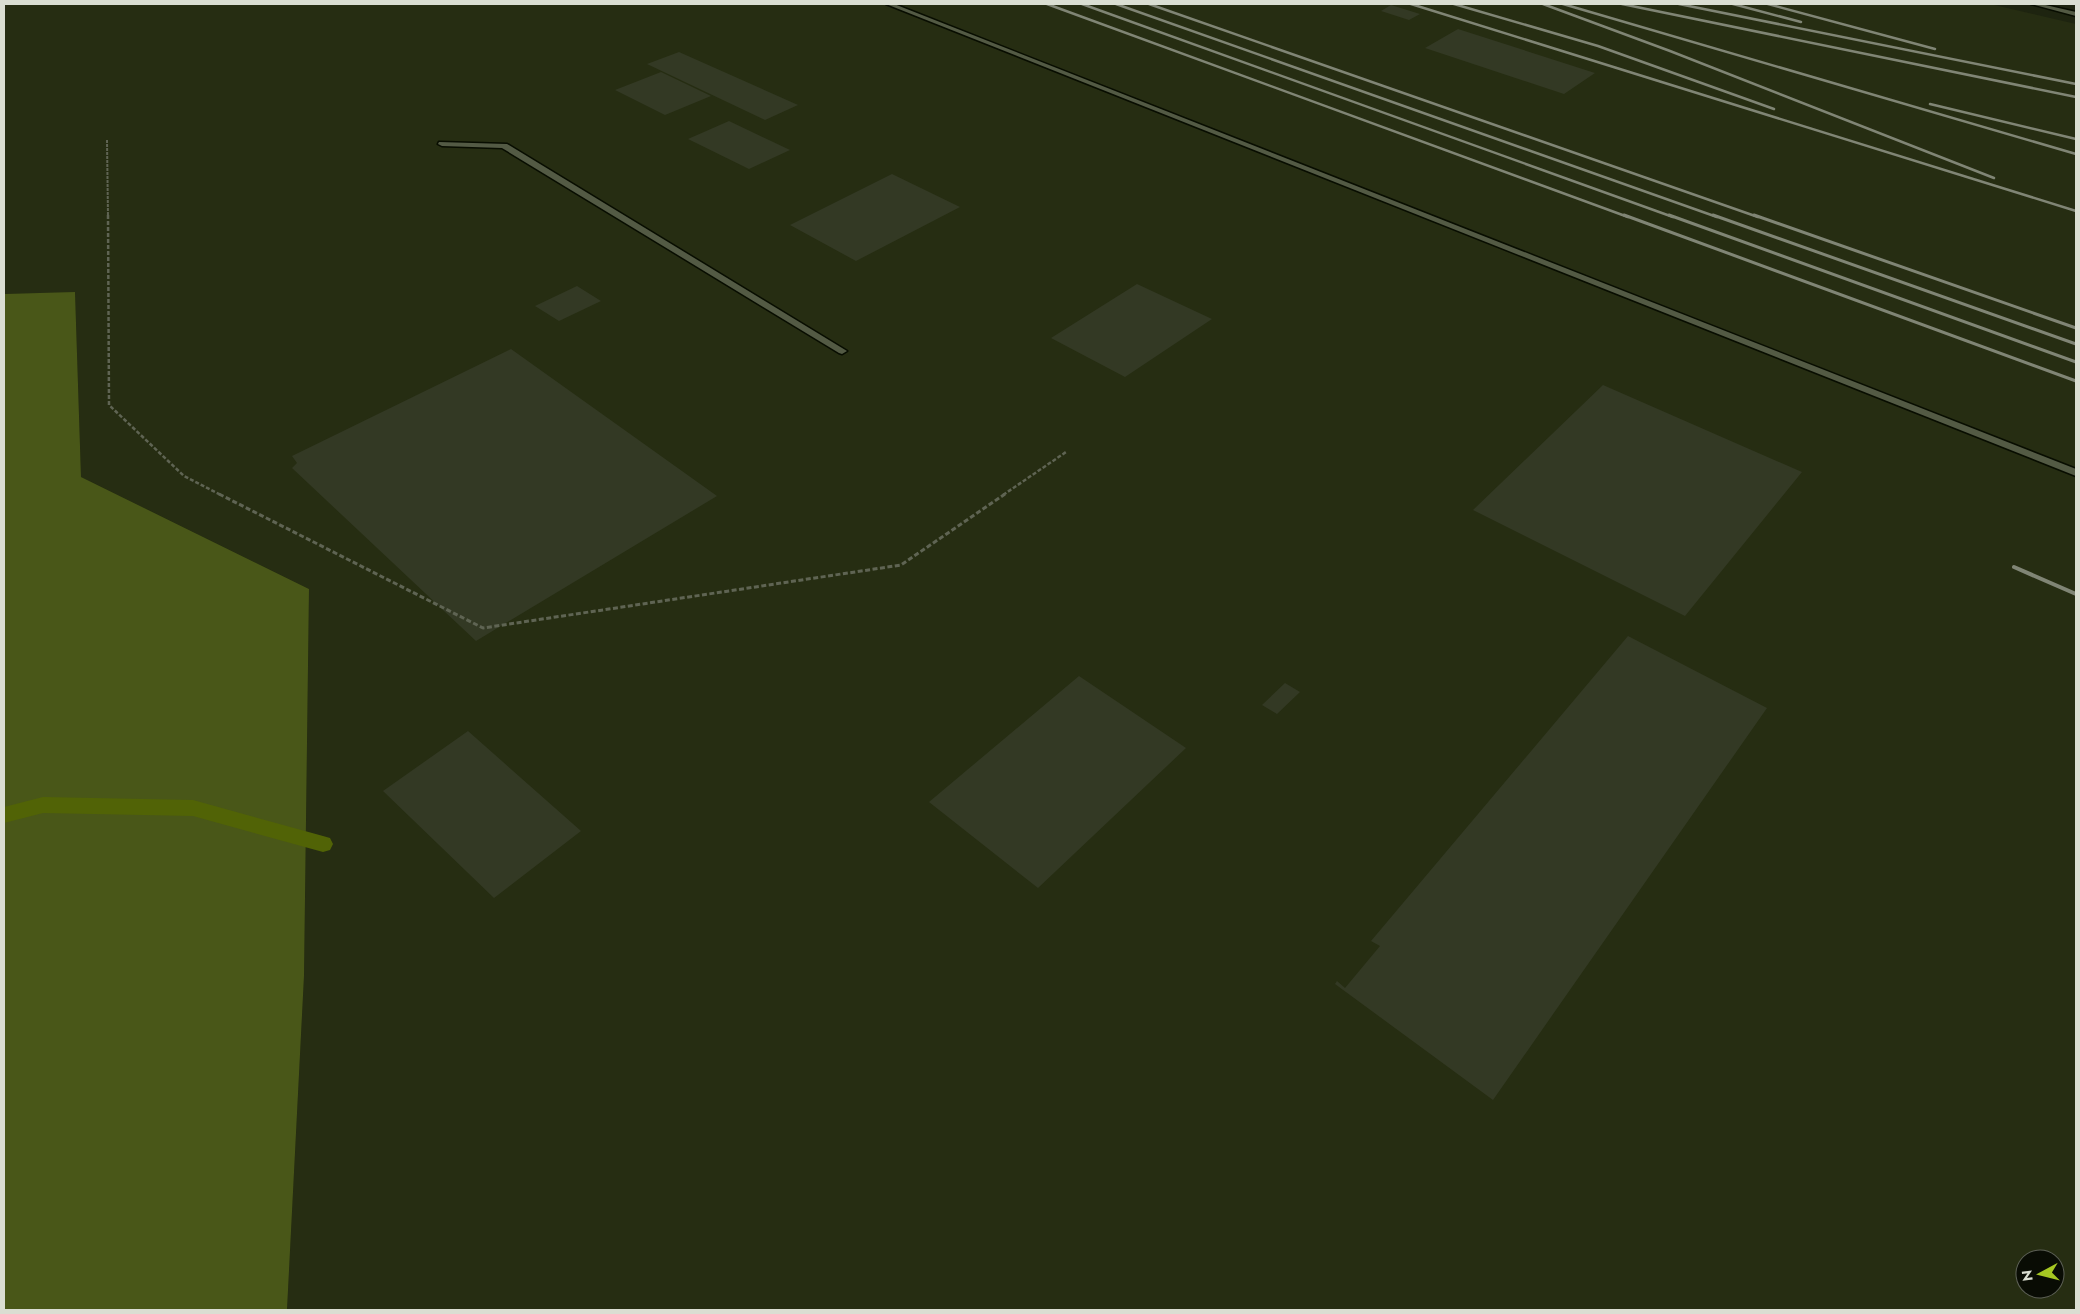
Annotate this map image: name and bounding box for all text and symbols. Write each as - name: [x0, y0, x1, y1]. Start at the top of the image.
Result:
- north arrow: [2015, 1249, 2065, 1299]
- text: N: [2016, 1269, 2038, 1282]

